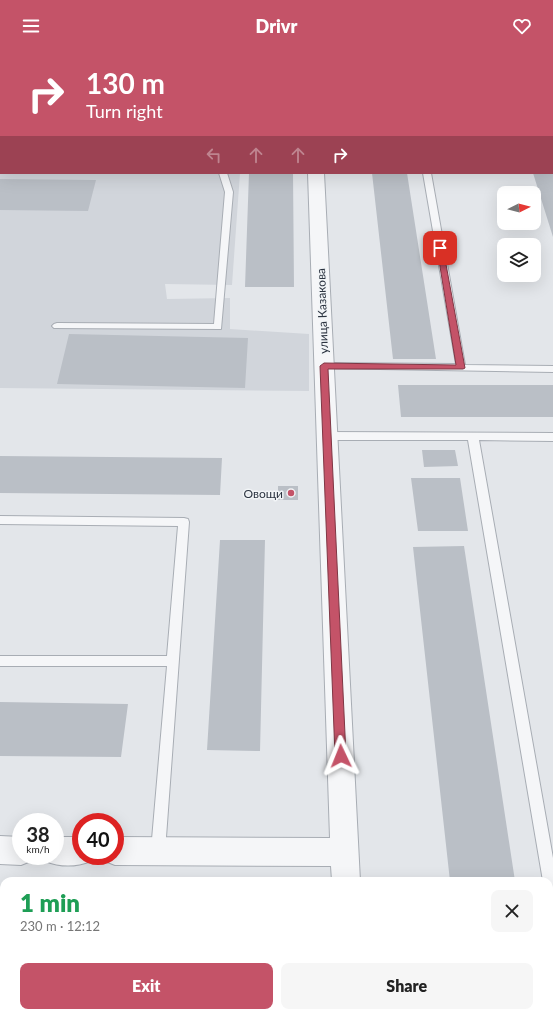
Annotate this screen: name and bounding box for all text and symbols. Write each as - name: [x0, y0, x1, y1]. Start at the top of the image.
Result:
- icon: menu: [20, 15, 42, 37]
- text: Drivr: [256, 15, 297, 37]
- icon: heart: [511, 15, 533, 37]
- text: 130 m: [86, 66, 165, 100]
- icon: right: [20, 68, 72, 120]
- text: Turn right: [86, 100, 163, 122]
- icon: left: [203, 144, 225, 166]
- icon: ahead: [245, 144, 267, 166]
- icon: ahead: [287, 144, 309, 166]
- icon: right: [329, 144, 351, 166]
- north arrow: [497, 186, 541, 230]
- map controls: [497, 186, 541, 282]
- pin: [423, 231, 457, 265]
- icon: arrive: [429, 237, 451, 259]
- button: layers: [497, 238, 541, 282]
- street label: улица Казакова: [313, 268, 331, 354]
- place label: Овощи: [243, 486, 283, 501]
- marker: Овощи: [286, 488, 296, 498]
- position arrow: [320, 735, 362, 777]
- speed limit sign: 40: [72, 813, 124, 865]
- text: 38: [26, 822, 50, 846]
- text: km/h: [26, 843, 50, 855]
- text: 1 min: [20, 888, 80, 917]
- button: close: [491, 890, 533, 932]
- text: 230 m · 12:12: [20, 918, 100, 934]
- button: Exit: [20, 963, 273, 1009]
- button: Share: [281, 963, 533, 1009]

